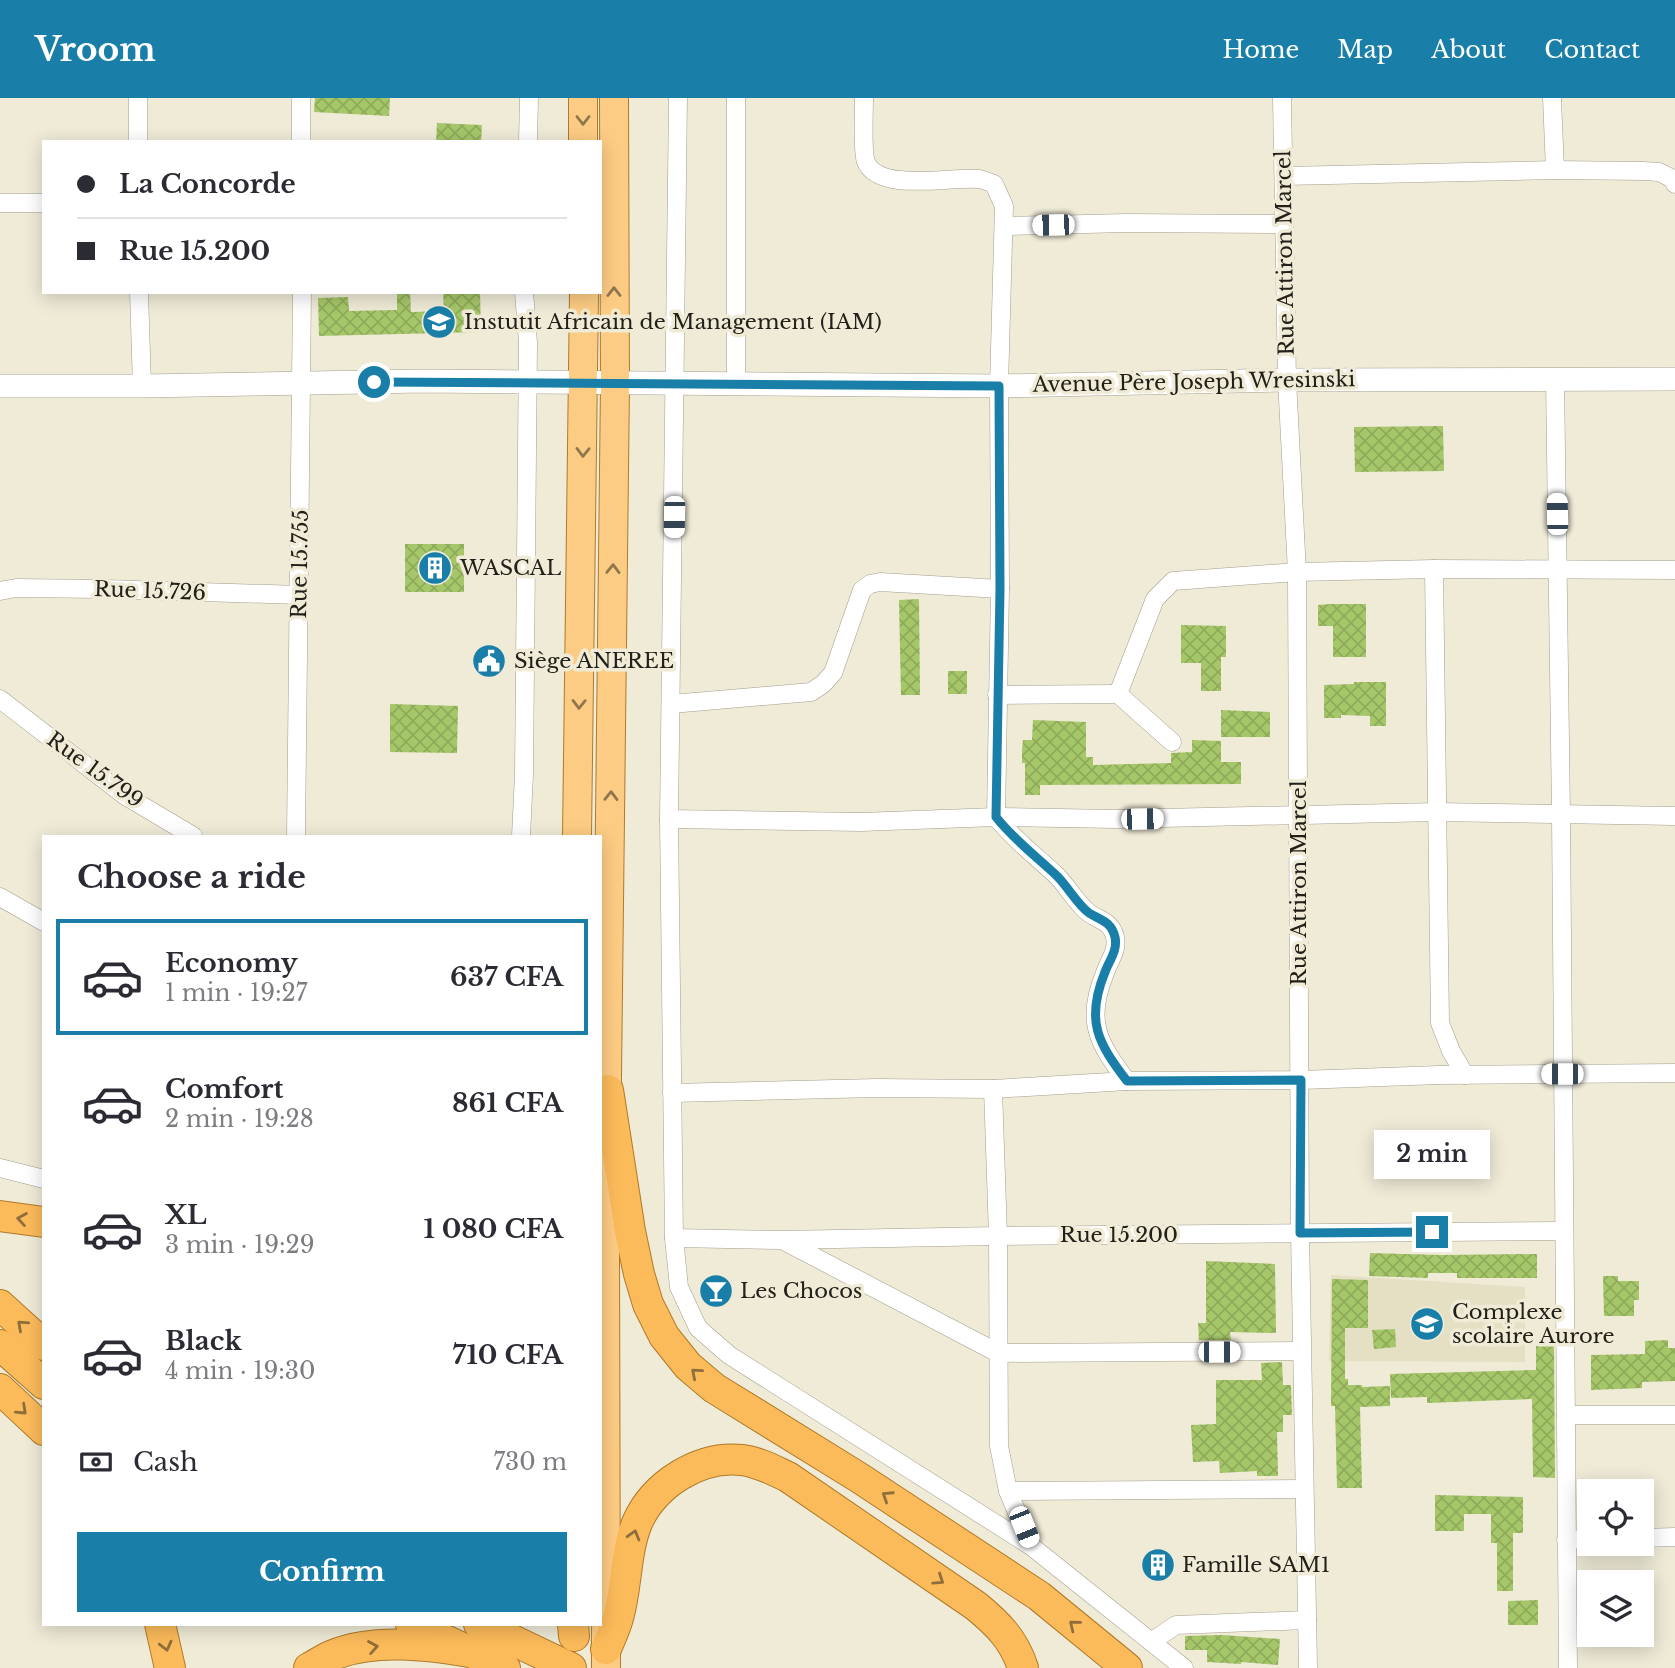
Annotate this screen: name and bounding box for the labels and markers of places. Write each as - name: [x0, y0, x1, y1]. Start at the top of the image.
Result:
- school or university icon: Instutit Africain de Management (IAM): [420, 303, 458, 341]
- place label: Instutit Africain de Management (IAM): [464, 309, 882, 335]
- building icon: WASCAL: [416, 549, 454, 587]
- place label: WASCAL: [459, 555, 561, 581]
- public building icon: Siège ANEREE: [470, 642, 508, 680]
- place label: Siège ANEREE: [514, 648, 674, 674]
- bar icon: Les Chocos: [697, 1272, 735, 1310]
- place label: Les Chocos: [740, 1278, 862, 1304]
- place label: Complexe scolaire Aurore: [1452, 1299, 1615, 1349]
- school or university icon: Complexe scolaire Aurore: [1408, 1305, 1446, 1343]
- building icon: Famille SAM1: [1139, 1546, 1177, 1584]
- place label: Famille SAM1: [1182, 1552, 1330, 1578]

